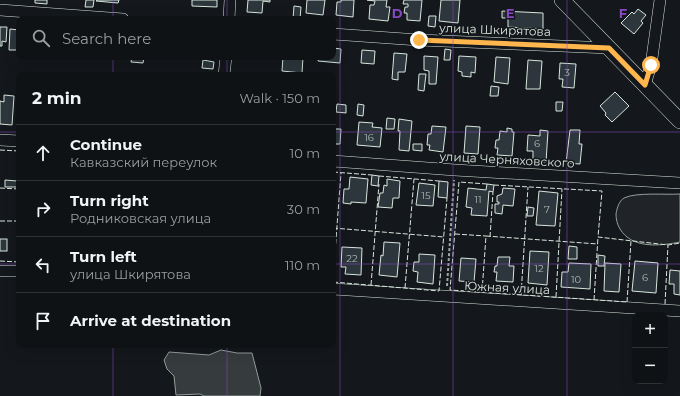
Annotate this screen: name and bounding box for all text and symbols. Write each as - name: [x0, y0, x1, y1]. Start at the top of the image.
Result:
- text: D: [392, 5, 403, 21]
- text: E: [506, 5, 515, 21]
- text: F: [619, 5, 627, 21]
- search box: [16, 16, 336, 60]
- street label: улица Шкирятова: [438, 20, 551, 39]
- icon: search: [30, 27, 52, 49]
- text: Search here: [62, 29, 151, 48]
- route end: [410, 31, 428, 49]
- route start: [642, 56, 660, 74]
- house number: 3: [564, 66, 570, 79]
- text: 2 min: [32, 88, 82, 108]
- text: Walk · 150 m: [239, 90, 320, 106]
- house number: 16: [364, 131, 374, 144]
- text: Continue: [70, 135, 142, 154]
- house number: 6: [534, 137, 540, 150]
- icon: ahead: [32, 142, 54, 164]
- text: 10 m: [290, 145, 320, 161]
- street label: улица Черняховского: [438, 148, 575, 171]
- text: Кавказский переулок: [70, 154, 217, 170]
- house number: 15: [421, 189, 431, 202]
- text: Turn right: [70, 191, 149, 210]
- house number: 11: [474, 193, 482, 206]
- icon: right: [32, 198, 54, 220]
- text: 30 m: [287, 201, 320, 217]
- house number: 7: [544, 203, 550, 216]
- text: Родниковская улица: [70, 210, 211, 226]
- text: Turn left: [70, 247, 137, 266]
- house number: 22: [346, 252, 358, 265]
- icon: left: [32, 254, 54, 276]
- text: 110 m: [285, 257, 320, 273]
- house number: 12: [534, 262, 544, 275]
- text: улица Шкирятова: [70, 266, 191, 282]
- house number: 6: [642, 271, 648, 284]
- house number: 10: [571, 273, 581, 286]
- street label: Южная улица: [464, 278, 550, 297]
- icon: arrive: [32, 310, 54, 332]
- text: Arrive at destination: [70, 311, 231, 330]
- map controls: [632, 312, 668, 384]
- button: +: [632, 312, 668, 348]
- button: −: [632, 348, 668, 384]

